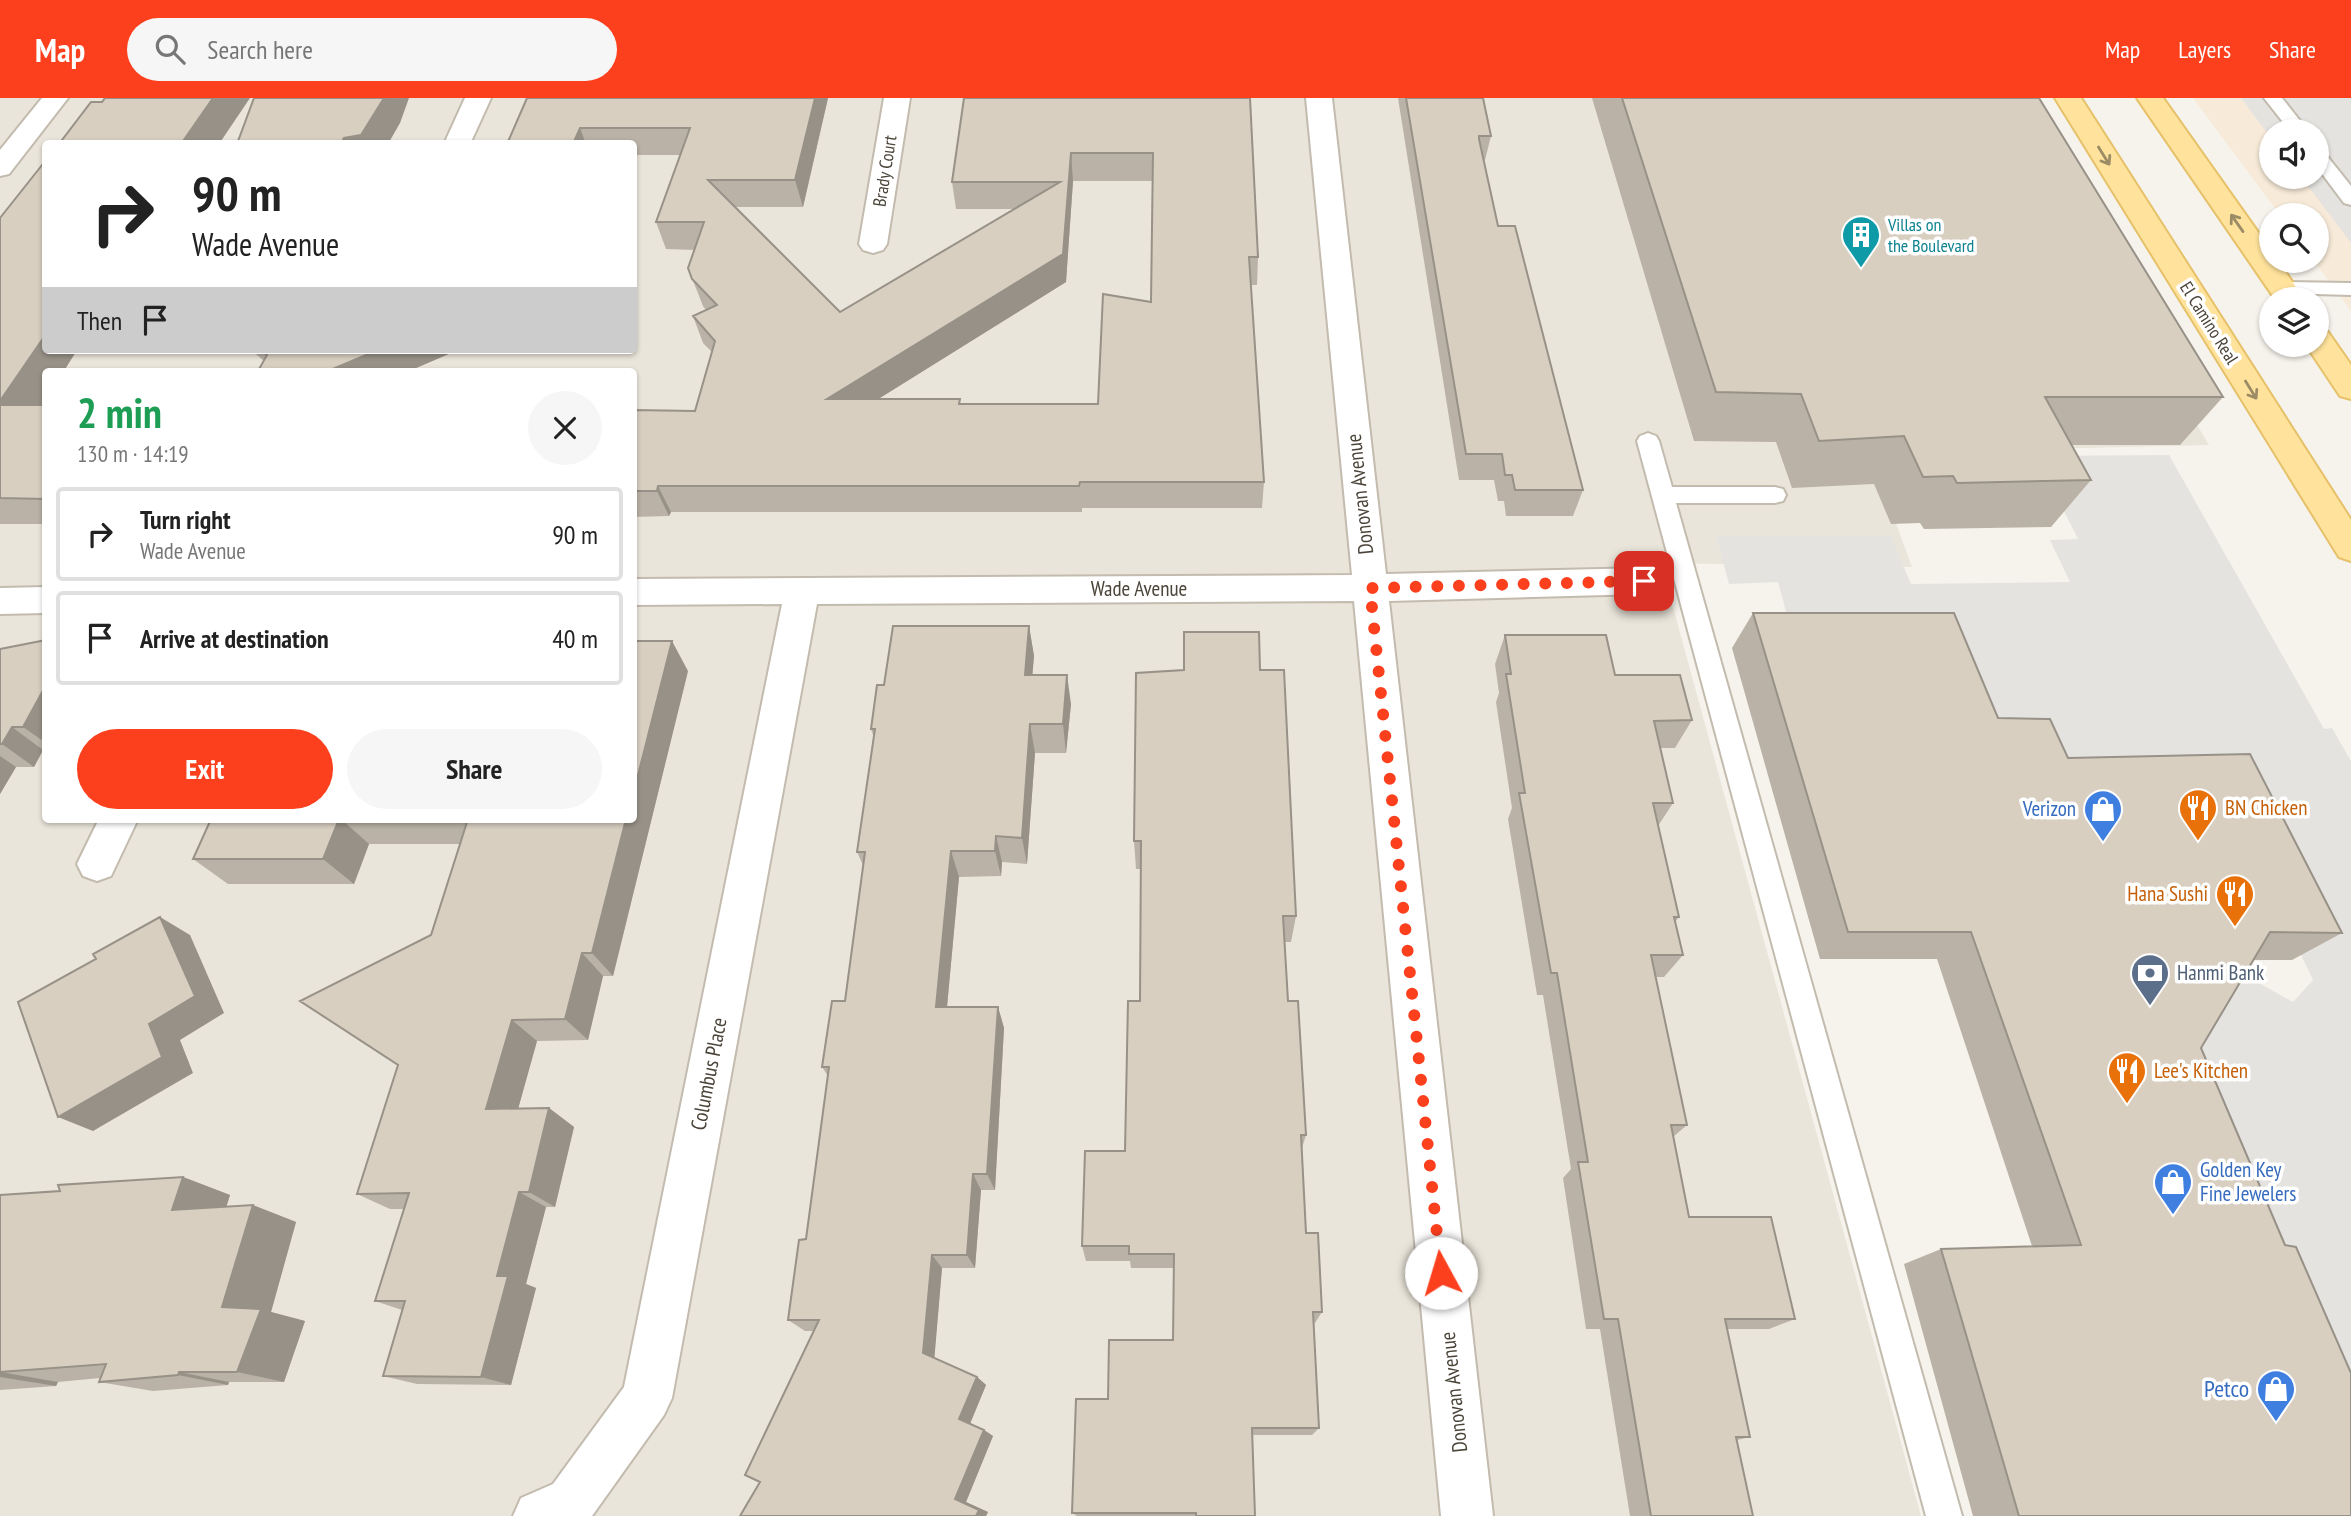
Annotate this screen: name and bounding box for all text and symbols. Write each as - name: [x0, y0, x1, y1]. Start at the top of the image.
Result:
- search box: [127, 18, 617, 81]
- text: Map: [35, 28, 85, 71]
- icon: search: [151, 30, 189, 68]
- text: Search here: [207, 33, 313, 66]
- text: Map: [2105, 34, 2140, 65]
- text: Layers: [2178, 34, 2231, 65]
- text: Share: [2269, 34, 2316, 65]
- map controls: [2259, 119, 2329, 357]
- button: sound: [2259, 119, 2329, 189]
- street label: Brady Court: [868, 133, 902, 208]
- one-way arrow: [2098, 145, 2112, 165]
- text: 90 m: [192, 161, 281, 225]
- icon: right: [77, 168, 168, 259]
- button: search: [2259, 203, 2329, 273]
- place label: Villas on the Boulevard: [1887, 213, 1974, 257]
- building icon: Villas on the Boulevard: [1840, 214, 1882, 269]
- one-way arrow: [2230, 214, 2244, 233]
- text: Wade Avenue: [192, 223, 339, 265]
- street label: El Camino Real: [2175, 277, 2244, 369]
- button: layers: [2259, 287, 2329, 357]
- icon: arrive: [136, 301, 174, 339]
- text: Then: [77, 304, 122, 337]
- one-way arrow: [2245, 379, 2259, 399]
- text: 2 min: [77, 385, 162, 440]
- button: close: [528, 391, 602, 465]
- street label: Donovan Avenue: [1340, 432, 1379, 556]
- text: 130 m · 14:19: [77, 439, 189, 468]
- text: Turn right: [140, 503, 231, 536]
- icon: right: [81, 515, 119, 553]
- text: 90 m: [552, 518, 598, 551]
- text: Wade Avenue: [140, 536, 246, 565]
- pin: [1614, 551, 1674, 611]
- icon: arrive: [1625, 562, 1663, 600]
- street label: Wade Avenue: [1091, 575, 1187, 602]
- icon: arrive: [81, 619, 119, 657]
- text: Arrive at destination: [140, 622, 329, 655]
- text: 40 m: [552, 622, 598, 655]
- button: Exit: [77, 729, 333, 809]
- button: Share: [347, 729, 602, 809]
- restaurant icon: BN Chicken: [2177, 787, 2219, 842]
- shop icon: Verizon: [2082, 788, 2124, 843]
- place label: BN Chicken: [2225, 794, 2307, 821]
- place label: Verizon: [2022, 795, 2076, 822]
- restaurant icon: Hana Sushi: [2214, 873, 2256, 928]
- place label: Hana Sushi: [2127, 880, 2208, 907]
- bank icon: Hanmi Bank: [2129, 952, 2171, 1007]
- place label: Hanmi Bank: [2177, 959, 2264, 986]
- street label: Columbus Place: [684, 1015, 733, 1132]
- restaurant icon: Lee's Kitchen: [2106, 1050, 2148, 1105]
- place label: Lee's Kitchen: [2154, 1057, 2248, 1084]
- place label: Golden Key Fine Jewelers: [2200, 1156, 2296, 1207]
- shop icon: Golden Key Fine Jewelers: [2152, 1161, 2194, 1216]
- position arrow: [1404, 1236, 1478, 1310]
- street label: Donovan Avenue: [1434, 1330, 1473, 1454]
- shop icon: Petco: [2255, 1368, 2297, 1423]
- place label: Petco: [2204, 1373, 2249, 1404]

